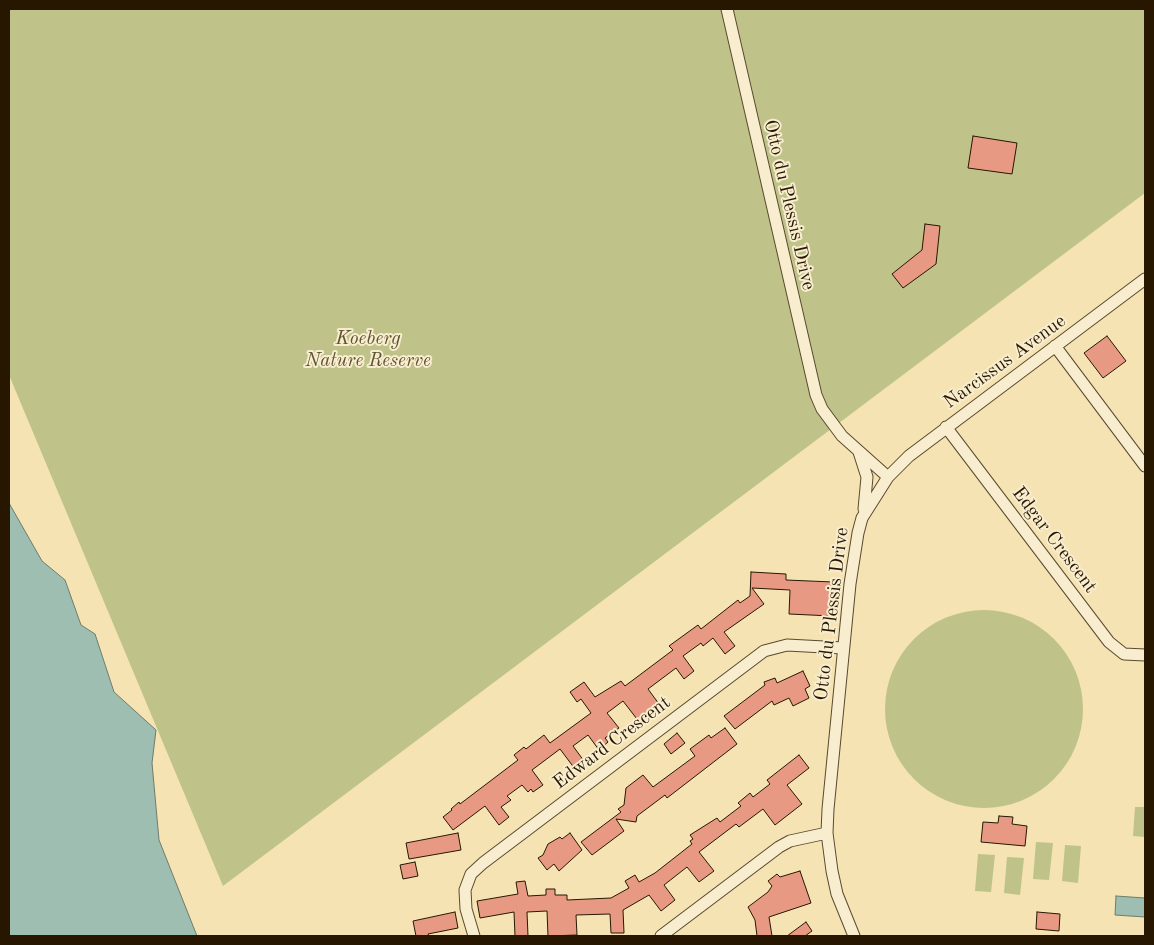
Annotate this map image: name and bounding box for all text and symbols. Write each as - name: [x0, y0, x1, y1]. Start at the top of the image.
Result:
- street label: Otto du Plessis Drive: [758, 117, 820, 293]
- street label: Narcissus Avenue: [939, 310, 1071, 414]
- park label: Koeberg Nature Reserve: [305, 328, 431, 372]
- street label: Edgar Crescent: [1007, 482, 1101, 598]
- street label: Otto du Plessis Drive: [810, 526, 854, 702]
- street label: Edward Crescent: [549, 691, 675, 795]

